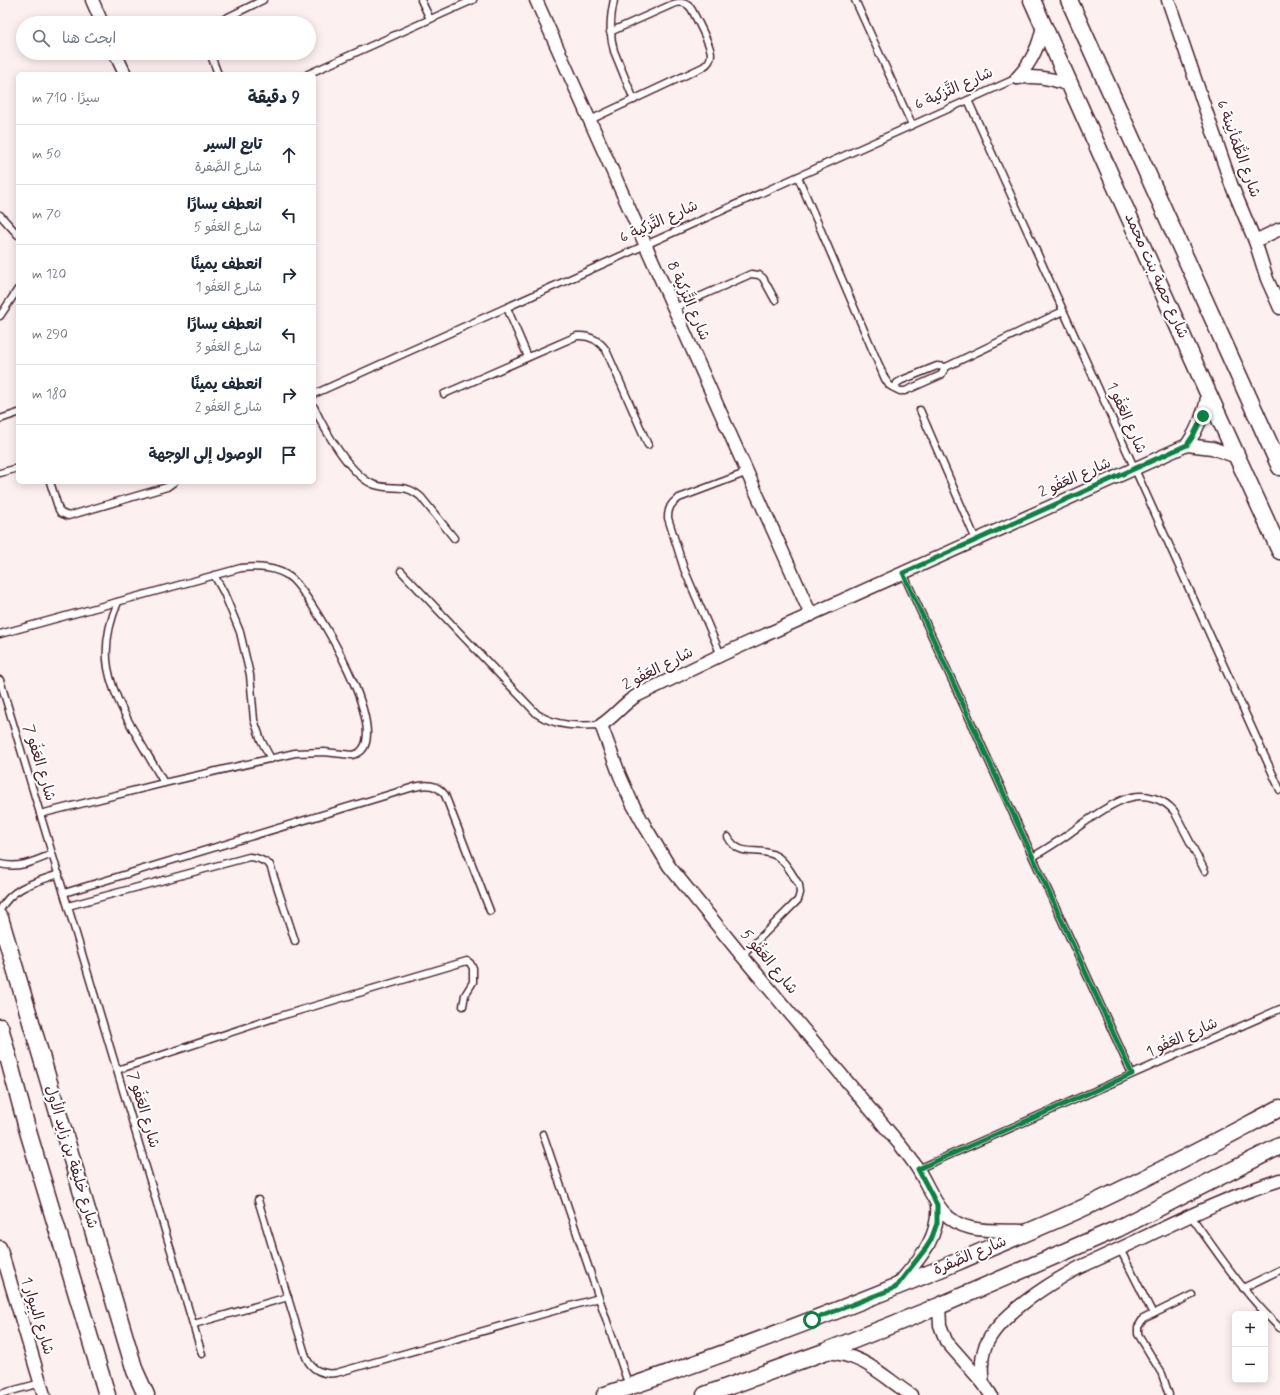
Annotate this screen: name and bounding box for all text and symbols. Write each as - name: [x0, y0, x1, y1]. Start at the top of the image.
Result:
- search box: [16, 16, 316, 60]
- icon: search: [30, 27, 52, 49]
- text: ابحث هنا: [62, 29, 116, 49]
- street label: شارع التَّزكية 6: [911, 62, 996, 115]
- text: 9 دقيقة: [248, 87, 300, 109]
- text: سيرًا · 710 m: [32, 90, 100, 107]
- street label: شارع الطُّمَأنِينة 6: [1211, 97, 1266, 201]
- text: تابع السير: [204, 135, 262, 155]
- icon: ahead: [278, 144, 300, 166]
- text: 50 m: [32, 146, 61, 163]
- text: شارع الصَّفرة: [195, 159, 262, 176]
- text: انعطف يسارًا: [187, 195, 262, 215]
- street label: شارع التَّزكية 6: [616, 195, 701, 248]
- icon: left: [278, 204, 300, 226]
- text: 70 m: [32, 206, 61, 223]
- street label: شارع حصة بنت محمد: [1119, 210, 1193, 342]
- text: شارع العَفُو 5: [194, 219, 262, 236]
- text: انعطف يمينًا: [191, 255, 262, 275]
- street label: شارع التَّزكية 8: [662, 258, 715, 344]
- icon: right: [278, 264, 300, 286]
- text: 120 m: [32, 266, 66, 283]
- text: شارع العَفُو 1: [196, 279, 262, 296]
- text: انعطف يسارًا: [187, 315, 262, 335]
- icon: left: [278, 324, 300, 346]
- text: 290 m: [32, 326, 68, 343]
- text: شارع العَفُو 3: [196, 339, 262, 356]
- text: انعطف يمينًا: [191, 375, 262, 395]
- street label: شارع العَفُو 1: [1101, 379, 1151, 457]
- icon: right: [278, 384, 300, 406]
- text: 180 m: [32, 386, 67, 403]
- text: شارع العَفُو 2: [195, 399, 262, 416]
- route end: [1194, 407, 1212, 425]
- icon: arrive: [278, 444, 300, 466]
- text: الوصول إلى الوجهة: [148, 445, 262, 465]
- street label: شارع العَفُو 2: [1035, 453, 1114, 503]
- street label: شارع العَفُو 2: [619, 642, 697, 695]
- street label: شارع العَفُو 7: [18, 722, 61, 804]
- street label: شارع العَفُو 5: [736, 925, 802, 999]
- street label: شارع العَفُو 1: [1143, 1013, 1221, 1063]
- street label: شارع العَفُو 7: [122, 1069, 165, 1151]
- street label: شارع خليفة بن زايد الأول: [40, 1083, 103, 1231]
- street label: شارع الصَّفرة: [930, 1232, 1010, 1280]
- street label: شارع البِيوار 1: [15, 1275, 58, 1358]
- route start: [803, 1311, 821, 1329]
- map controls: [1232, 1311, 1268, 1383]
- button: +: [1232, 1311, 1268, 1347]
- button: −: [1232, 1347, 1268, 1383]

